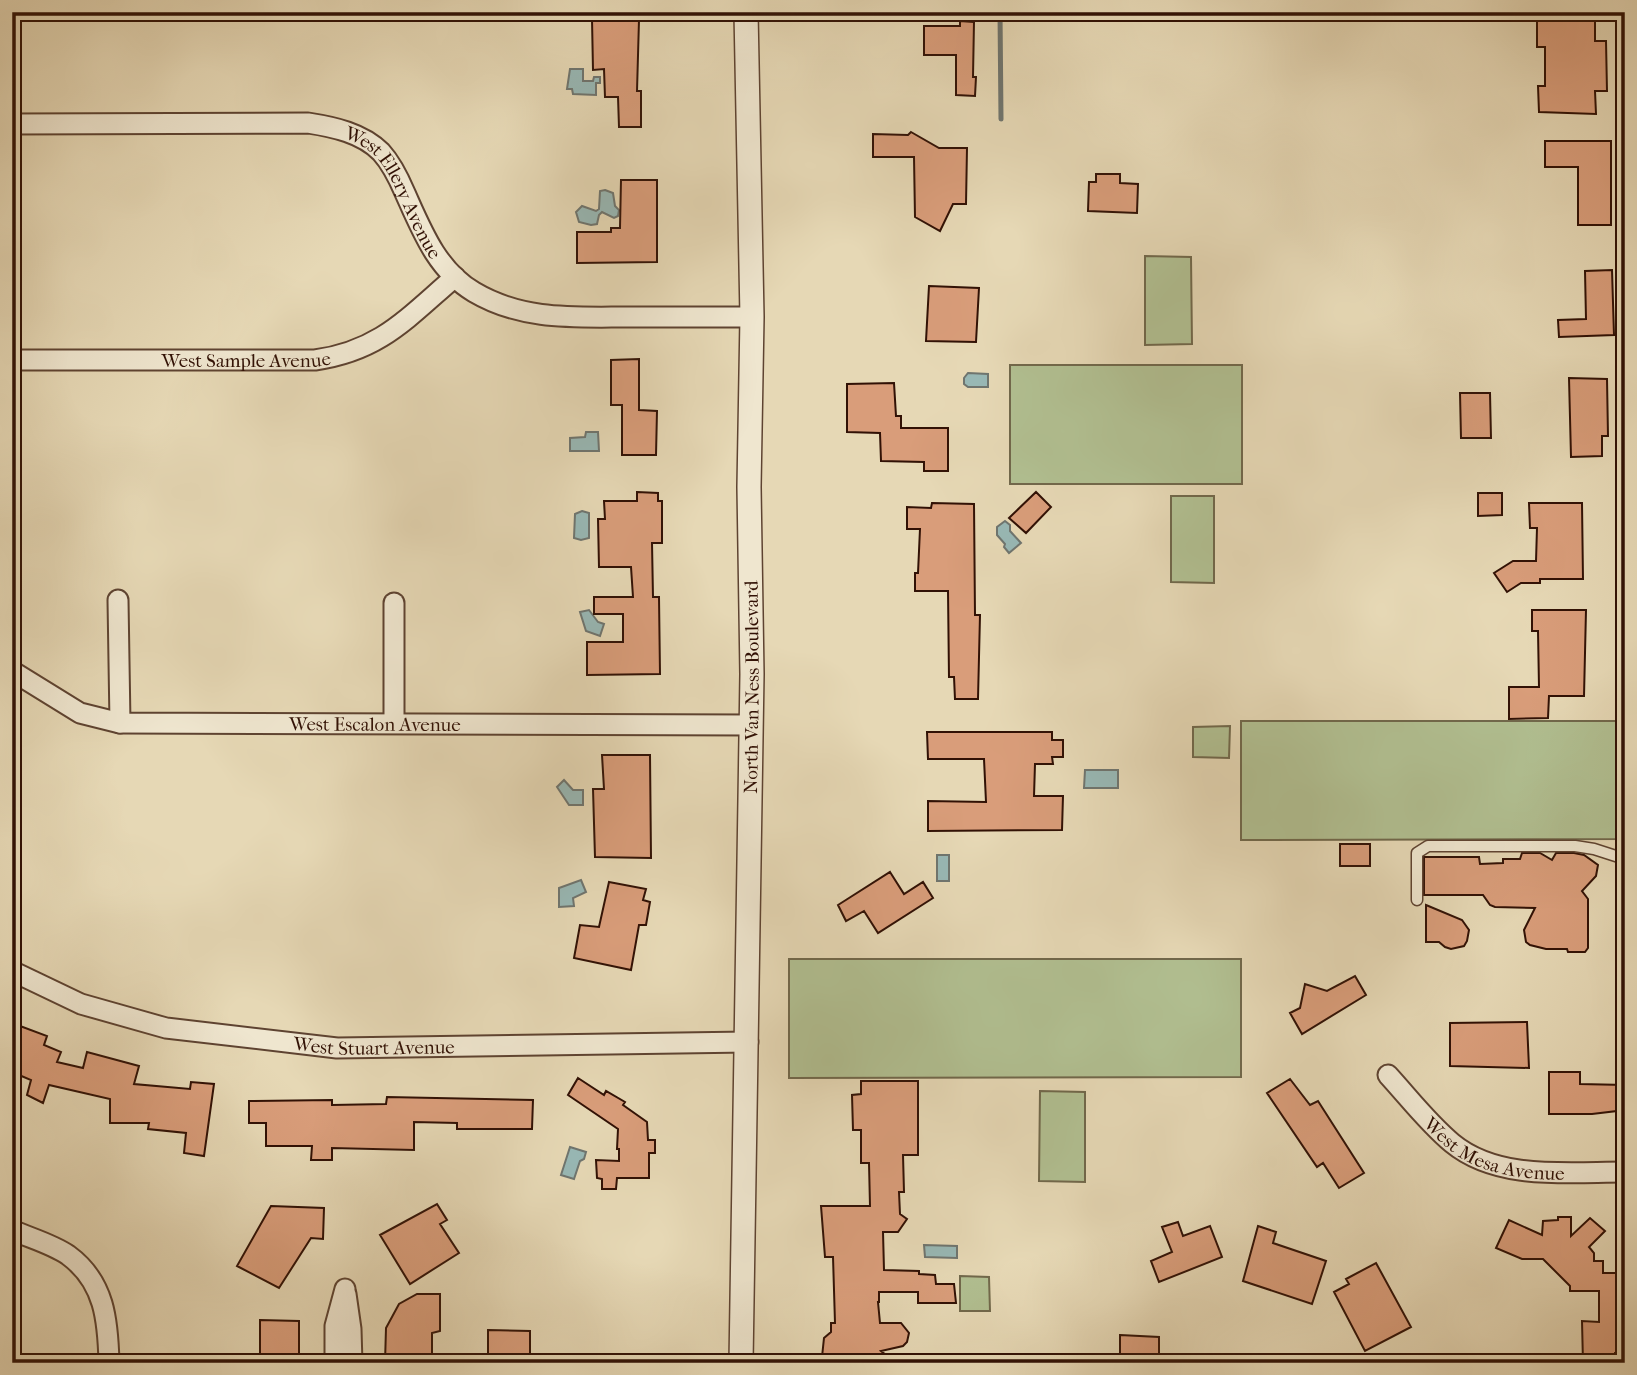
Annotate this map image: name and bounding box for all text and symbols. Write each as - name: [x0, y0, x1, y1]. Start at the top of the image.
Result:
- street label: West Ellery Avenue: [341, 122, 446, 263]
- street label: West Sample Avenue: [160, 348, 333, 373]
- street label: North Van Ness Boulevard: [740, 580, 764, 794]
- street label: West Escalon Avenue: [288, 714, 461, 736]
- street label: West Stuart Avenue: [291, 1033, 455, 1060]
- street label: West Mesa Avenue: [1418, 1112, 1565, 1185]

